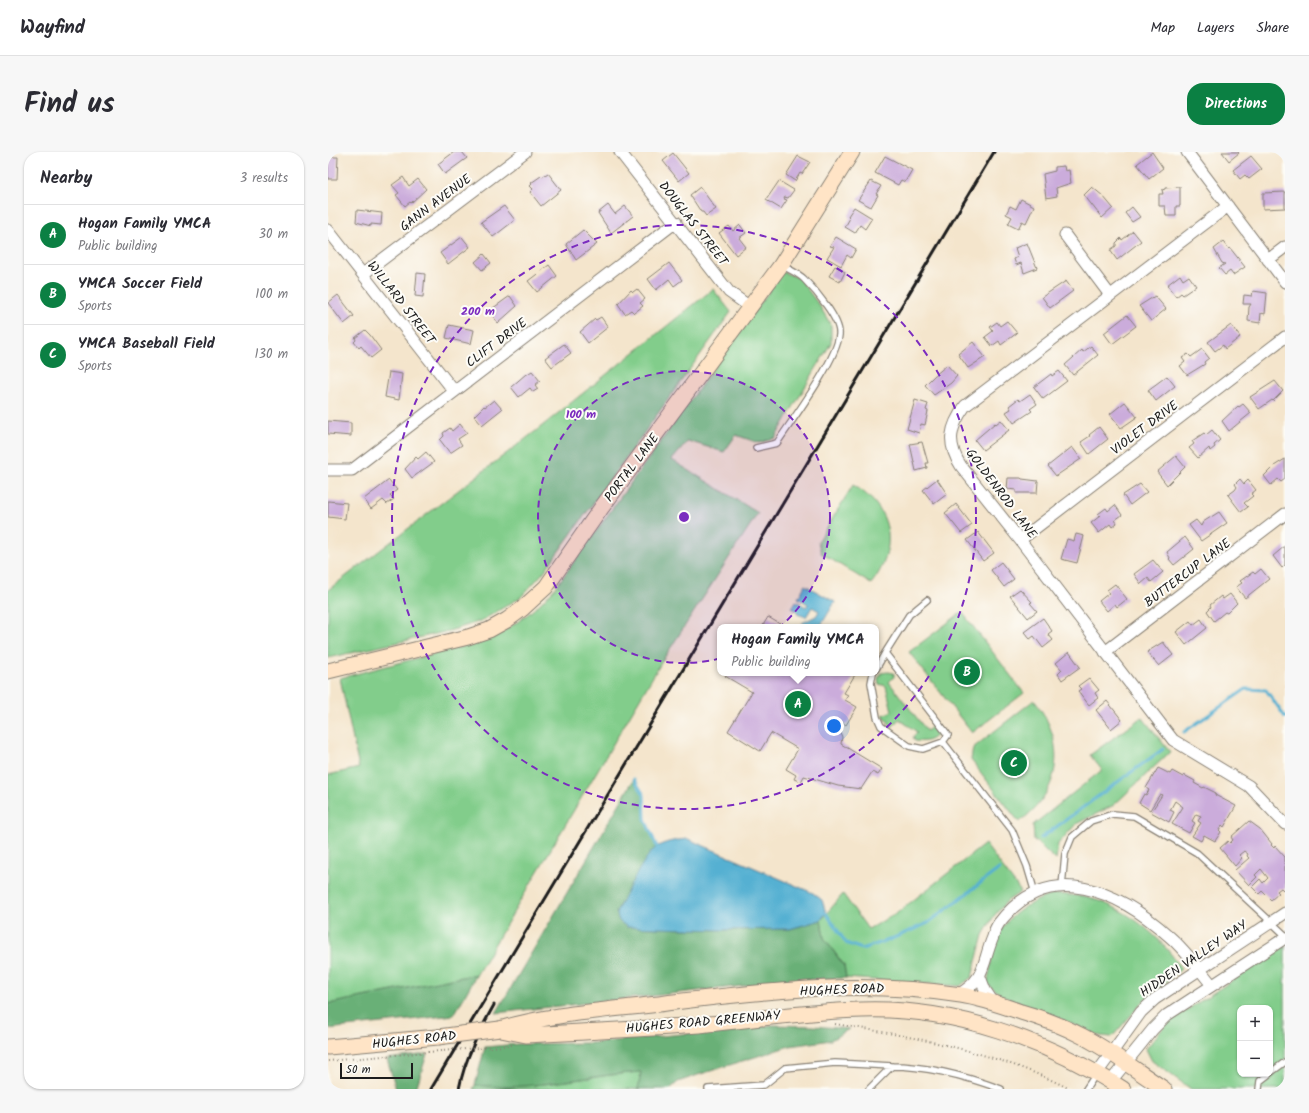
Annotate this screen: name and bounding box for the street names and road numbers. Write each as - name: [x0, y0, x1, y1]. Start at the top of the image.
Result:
- street label: GANN AVENUE: [396, 169, 477, 237]
- street label: DOUGLAS STREET: [653, 177, 733, 272]
- street label: WILLARD STREET: [361, 257, 441, 350]
- street label: CLIFT DRIVE: [462, 313, 532, 373]
- street label: VIOLET DRIVE: [1107, 395, 1184, 461]
- street label: PORTAL LANE: [599, 429, 665, 507]
- street label: GOLDENROD LANE: [960, 444, 1042, 544]
- street label: BUTTERCUP LANE: [1140, 533, 1236, 613]
- street label: HIDDEN VALLEY WAY: [1136, 915, 1252, 1003]
- street label: HUGHES ROAD: [799, 979, 885, 1002]
- street label: HUGHES ROAD GREENWAY: [625, 1005, 782, 1040]
- street label: HUGHES ROAD: [371, 1026, 457, 1055]

